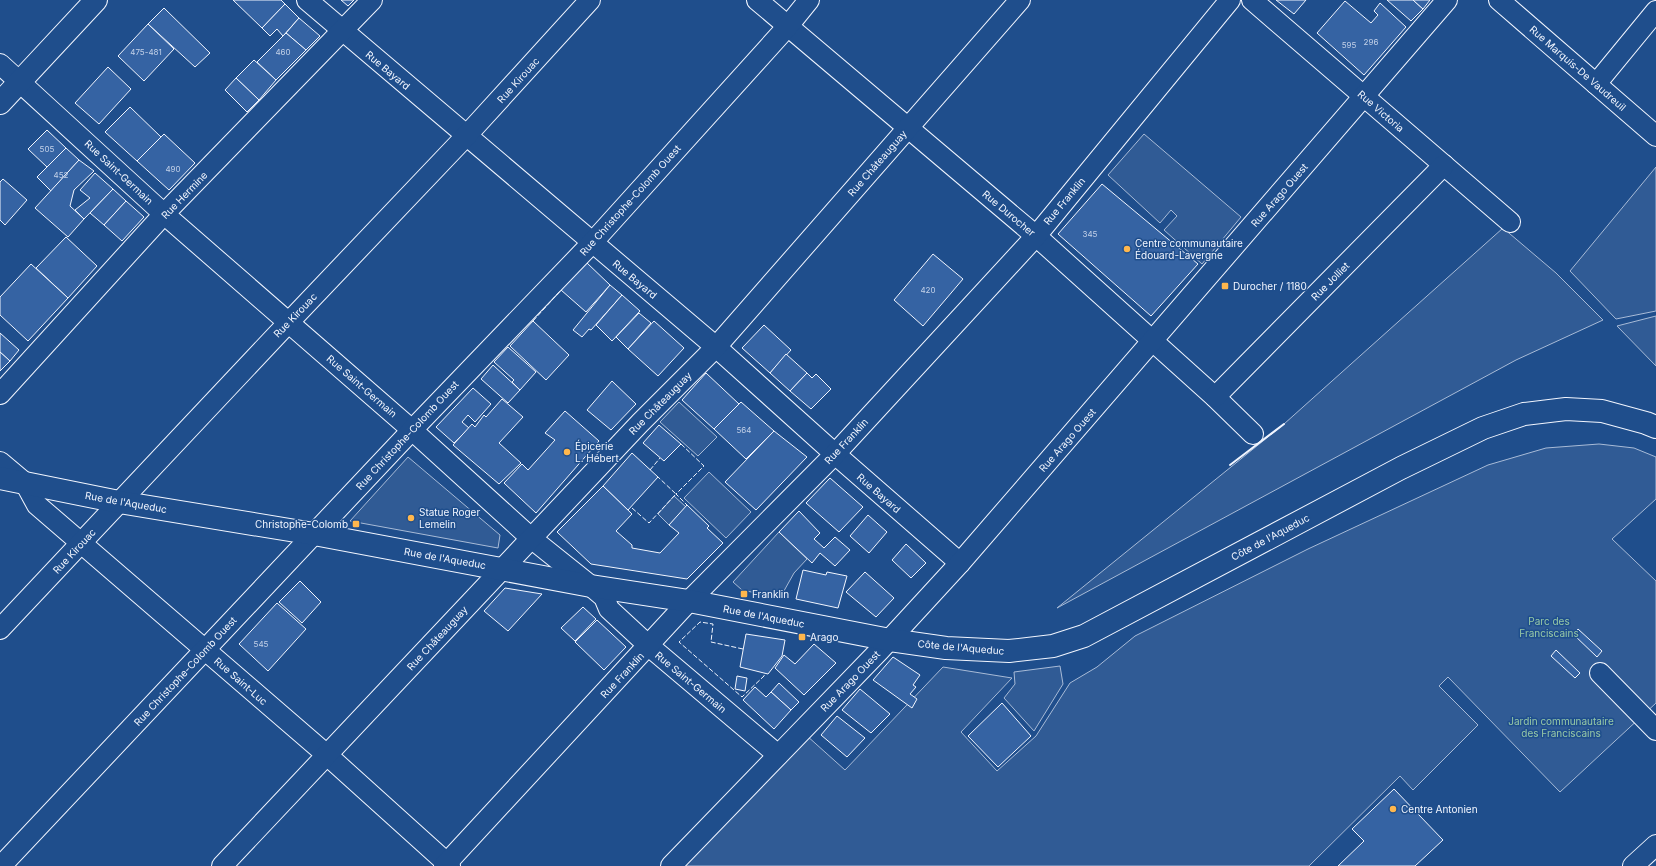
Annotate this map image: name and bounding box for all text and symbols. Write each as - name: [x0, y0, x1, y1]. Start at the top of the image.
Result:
- street label: Rue Marquis-De Vaudreuil: [1527, 23, 1629, 113]
- house number: 296: [1364, 37, 1378, 47]
- house number: 595: [1342, 40, 1356, 50]
- house number: 475-481: [130, 47, 162, 57]
- house number: 460: [275, 47, 291, 57]
- street label: Rue Bayard: [363, 48, 413, 92]
- street label: Rue Kirouac: [494, 55, 542, 105]
- street label: Rue Victoria: [1355, 88, 1407, 134]
- street label: Rue Châteauguay: [845, 127, 909, 198]
- street label: Rue Saint-Germain: [82, 137, 156, 207]
- street label: Rue Christophe-Colomb Ouest: [577, 142, 683, 258]
- house number: 505: [40, 144, 55, 154]
- street label: Rue Arago Ouest: [1248, 160, 1310, 229]
- house number: 490: [165, 164, 181, 174]
- street label: Rue Hermine: [158, 169, 210, 221]
- house number: 452: [54, 170, 69, 180]
- street label: Rue Franklin: [1041, 175, 1087, 227]
- street label: Rue Durocher: [980, 188, 1038, 239]
- house number: 345: [1083, 229, 1098, 239]
- place label: Centre communautaire Édouard-Lavergne: [1135, 237, 1243, 261]
- marker: Centre communautaire Édouard-Lavergne: [1122, 244, 1132, 254]
- street label: Rue Bayard: [610, 257, 660, 301]
- street label: Rue Jolliet: [1308, 259, 1352, 303]
- place label: Durocher / 1180: [1233, 280, 1307, 292]
- marker: Durocher / 1180: [1220, 281, 1230, 291]
- house number: 420: [920, 285, 936, 295]
- street label: Rue Kirouac: [271, 290, 319, 340]
- street label: Rue Saint-Germain: [324, 352, 400, 420]
- street label: Rue Châteauguay: [626, 369, 694, 437]
- street label: Rue Christophe-Colomb Ouest: [353, 377, 461, 492]
- street label: Rue Arago Ouest: [1036, 405, 1098, 474]
- street label: Rue Franklin: [822, 416, 870, 466]
- house number: 564: [737, 425, 752, 435]
- place label: Épicerie L. Hébert: [575, 439, 619, 464]
- marker: Épicerie L. Hébert: [562, 447, 572, 457]
- street label: Rue Bayard: [855, 471, 903, 515]
- street label: Rue de l'Aqueduc: [84, 489, 168, 515]
- place label: Statue Roger Lemelin: [419, 506, 480, 530]
- street label: Côte de l'Aqueduc: [1229, 511, 1311, 563]
- marker: Statue Roger Lemelin: [406, 513, 416, 523]
- place label: Christophe-Colomb: [255, 518, 348, 530]
- marker: Christophe-Colomb: [351, 519, 361, 529]
- street label: Rue Kirouac: [50, 526, 98, 576]
- street label: Rue de l'Aqueduc: [403, 545, 487, 571]
- place label: Franklin: [752, 588, 789, 600]
- marker: Franklin: [739, 589, 749, 599]
- street label: Rue de l'Aqueduc: [722, 602, 806, 630]
- street label: Rue Châteauguay: [404, 603, 470, 673]
- street label: Rue Christophe-Colomb Ouest: [131, 613, 239, 728]
- park label: Parc des Franciscains: [1519, 615, 1579, 639]
- place label: Arago: [810, 631, 838, 643]
- marker: Arago: [797, 632, 807, 642]
- street label: Côte de l'Aqueduc: [917, 637, 1005, 657]
- house number: 545: [254, 639, 269, 649]
- street label: Rue Arago Ouest: [818, 647, 883, 714]
- street label: Rue Saint-Germain: [653, 649, 729, 715]
- street label: Rue Franklin: [598, 650, 646, 700]
- street label: Rue Saint-Luc: [212, 655, 270, 707]
- park label: Jardin communautaire des Franciscains: [1508, 715, 1614, 739]
- place label: Centre Antonien: [1401, 803, 1478, 815]
- marker: Centre Antonien: [1388, 804, 1398, 814]

